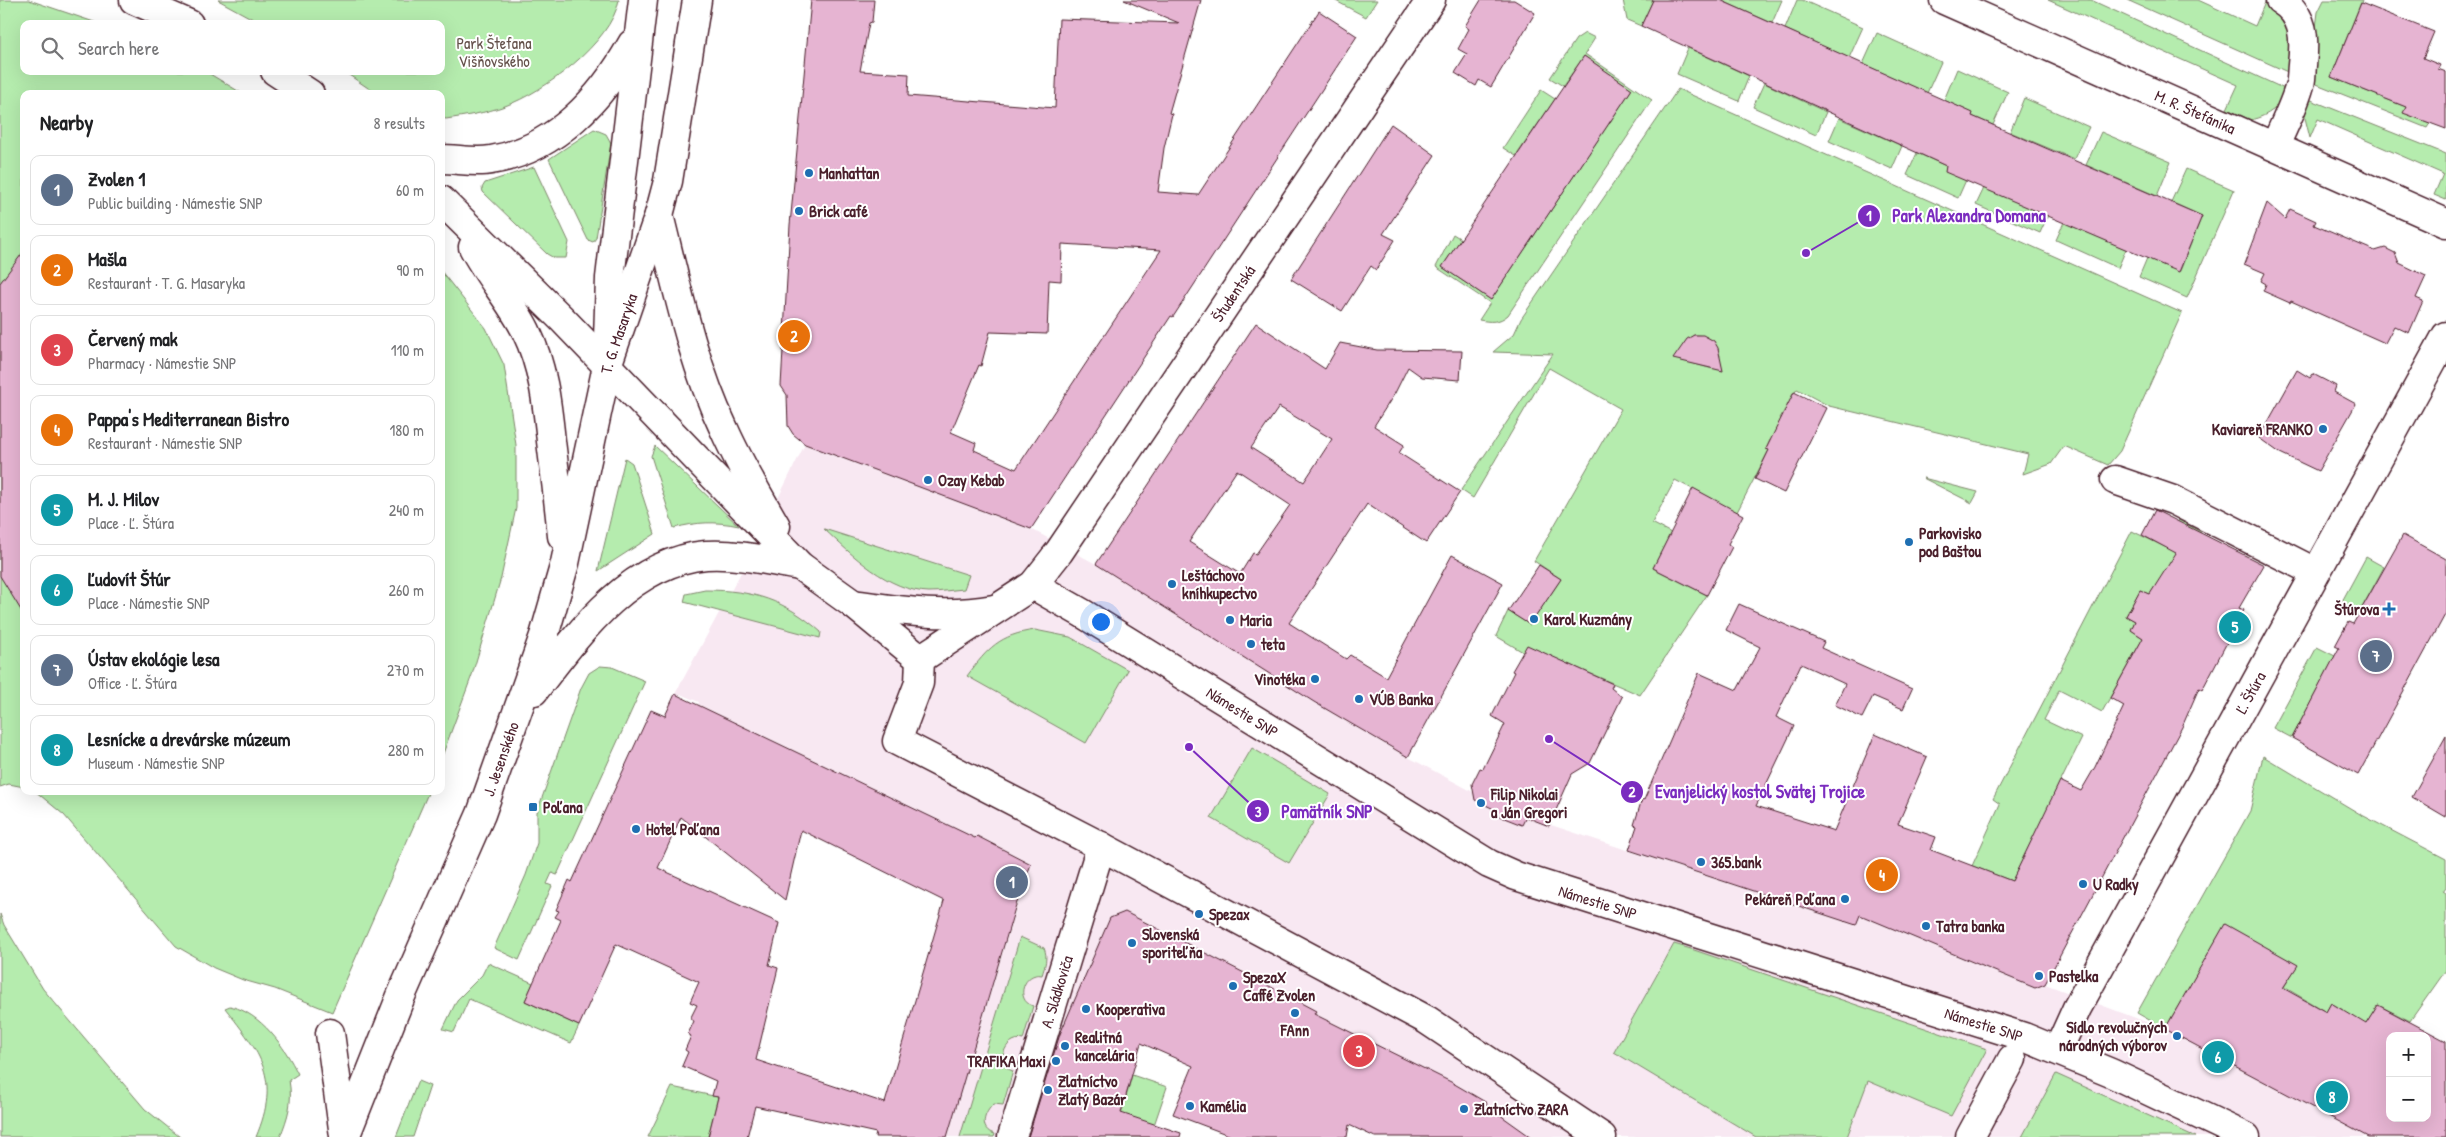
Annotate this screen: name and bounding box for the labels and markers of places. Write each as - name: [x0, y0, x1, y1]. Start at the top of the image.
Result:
- place label: Manhattan: [819, 162, 880, 184]
- marker: Manhattan: [803, 167, 815, 179]
- callout: Park Alexandra Domana: [1857, 199, 2056, 232]
- place label: Brick café: [809, 200, 869, 222]
- marker: Brick café: [793, 205, 805, 217]
- pin: 2: [778, 317, 810, 355]
- place label: Kaviareň FRANKO: [2212, 418, 2313, 440]
- marker: Kaviareň FRANKO: [2317, 423, 2329, 435]
- place label: Ozay Kebab: [938, 469, 1005, 492]
- marker: Ozay Kebab: [922, 474, 934, 486]
- place label: Parkovisko pod Baštou: [1919, 522, 1982, 563]
- marker: Parkovisko pod Baštou: [1903, 536, 1915, 548]
- place label: Leštáchovo kníhkupectvo: [1182, 564, 1258, 605]
- marker: Leštáchovo kníhkupectvo: [1166, 578, 1178, 590]
- place label: Štúrova: [2334, 598, 2380, 620]
- marker: Štúrova: [2383, 603, 2395, 615]
- place label: Karol Kuzmány: [1544, 608, 1632, 631]
- pin: 5: [2219, 608, 2251, 646]
- place label: Maria: [1240, 609, 1273, 631]
- marker: Karol Kuzmány: [1528, 613, 1540, 625]
- marker: Maria: [1224, 614, 1236, 626]
- place label: teta: [1260, 633, 1285, 655]
- pin: 7: [2360, 637, 2392, 675]
- marker: teta: [1245, 638, 1257, 650]
- place label: Vinotéka: [1254, 668, 1306, 690]
- marker: Vinotéka: [1309, 673, 1321, 685]
- place label: VÚB Banka: [1369, 688, 1434, 710]
- marker: VÚB Banka: [1353, 693, 1365, 705]
- callout: Evanjelický kostol Svätej Trojice: [1620, 775, 1875, 808]
- place label: Filip Nikolai a Ján Gregori: [1490, 783, 1568, 824]
- callout: Pamätník SNP: [1246, 795, 1382, 828]
- place label: Poľana: [543, 796, 583, 818]
- marker: Filip Nikolai a Ján Gregori: [1475, 797, 1487, 809]
- marker: Poľana: [527, 801, 539, 813]
- place label: Hotel Poľana: [646, 818, 720, 840]
- marker: Hotel Poľana: [630, 823, 642, 835]
- place label: 365.bank: [1711, 851, 1762, 873]
- marker: 365.bank: [1695, 856, 1707, 868]
- pin: 4: [1866, 856, 1898, 894]
- pin: 1: [996, 863, 1028, 901]
- place label: U Radky: [2093, 873, 2139, 896]
- marker: U Radky: [2077, 878, 2089, 890]
- place label: Pekáreň Poľana: [1745, 888, 1836, 910]
- marker: Pekáreň Poľana: [1839, 893, 1851, 905]
- place label: Spezax: [1209, 903, 1250, 926]
- marker: Spezax: [1193, 908, 1205, 920]
- place label: Tatra banka: [1935, 915, 2005, 937]
- marker: Tatra banka: [1920, 920, 1932, 932]
- place label: Slovenská sporiteľňa: [1142, 923, 1203, 964]
- marker: Slovenská sporiteľňa: [1126, 937, 1138, 949]
- place label: Pastelka: [2049, 965, 2099, 987]
- place label: SpezaX Caffé Zvolen: [1243, 966, 1315, 1006]
- marker: Pastelka: [2033, 970, 2045, 982]
- marker: SpezaX Caffé Zvolen: [1227, 980, 1239, 992]
- place label: Kooperativa: [1096, 998, 1165, 1021]
- marker: Kooperativa: [1080, 1003, 1092, 1015]
- marker: FAnn: [1289, 1007, 1301, 1019]
- place label: Sídlo revolučných národných výborov: [2059, 1016, 2168, 1057]
- place label: FAnn: [1280, 1019, 1309, 1041]
- place label: Realitná kancelária: [1075, 1026, 1135, 1066]
- marker: Sídlo revolučných národných výborov: [2171, 1030, 2183, 1042]
- pin: 3: [1343, 1032, 1375, 1070]
- pin: 6: [2202, 1038, 2234, 1076]
- marker: Realitná kancelária: [1059, 1040, 1071, 1052]
- place label: TRAFIKA Maxi: [966, 1050, 1046, 1072]
- marker: TRAFIKA Maxi: [1050, 1055, 1062, 1067]
- place label: Zlatníctvo Zlatý Bazár: [1058, 1070, 1127, 1111]
- pin: 8: [2316, 1078, 2348, 1116]
- marker: Zlatníctvo Zlatý Bazár: [1042, 1084, 1054, 1096]
- place label: Kamélia: [1200, 1095, 1247, 1117]
- place label: Zlatníctvo ZARA: [1474, 1098, 1568, 1120]
- marker: Kamélia: [1184, 1100, 1196, 1112]
- marker: Zlatníctvo ZARA: [1458, 1103, 1470, 1115]

